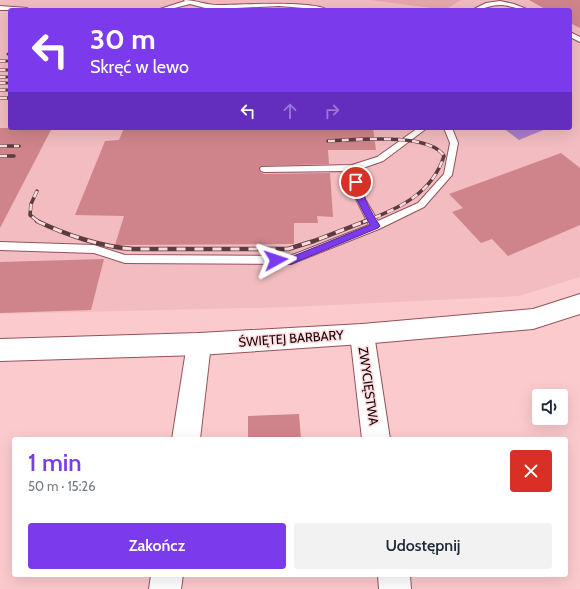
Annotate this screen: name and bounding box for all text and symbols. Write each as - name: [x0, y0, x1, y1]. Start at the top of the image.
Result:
- text: 30 m: [90, 22, 156, 56]
- icon: left: [24, 24, 76, 76]
- text: Skręć w lewo: [90, 56, 189, 78]
- icon: left: [237, 100, 259, 122]
- icon: ahead: [279, 100, 301, 122]
- icon: right: [321, 100, 343, 122]
- pin: [339, 165, 373, 199]
- icon: arrive: [345, 171, 367, 193]
- position arrow: [255, 239, 297, 281]
- street label: ŚWIĘTEJ BARBARY: [238, 326, 345, 350]
- street label: ZWYCIĘSTWA: [356, 346, 382, 426]
- map controls: [532, 389, 568, 425]
- button: sound: [532, 389, 568, 425]
- text: 1 min: [28, 448, 82, 477]
- button: close: [510, 450, 552, 492]
- text: 50 m · 15:26: [28, 478, 96, 494]
- button: Zakończ: [28, 523, 286, 569]
- button: Udostępnij: [294, 523, 552, 569]

